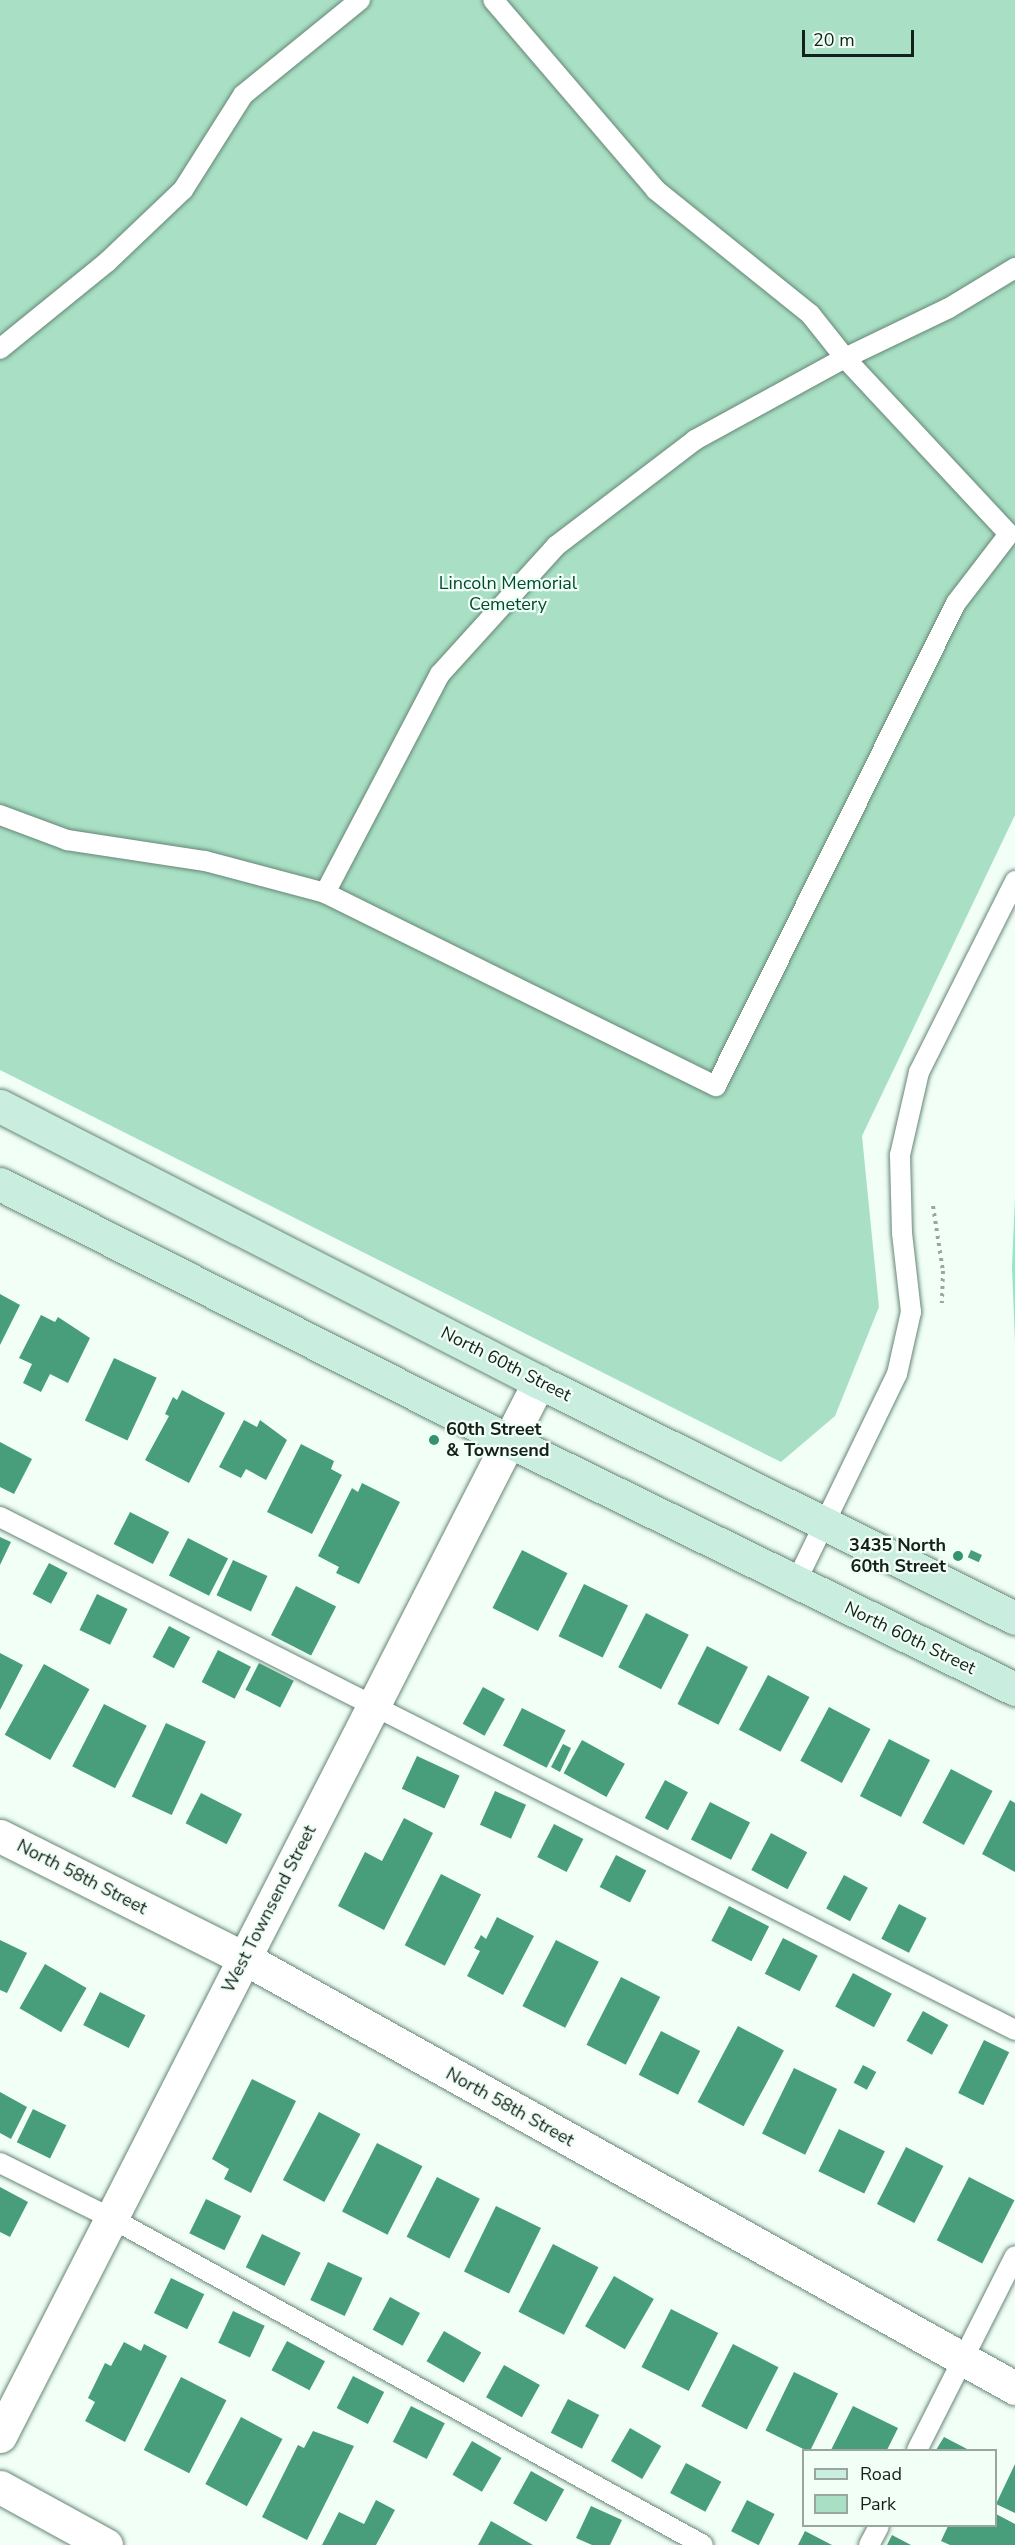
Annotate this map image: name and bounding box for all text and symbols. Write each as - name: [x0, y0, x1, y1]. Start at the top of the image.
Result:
- scale bar: [805, 18, 918, 56]
- text: 20 m: [813, 28, 855, 52]
- park label: Lincoln Memorial Cemetery: [439, 573, 577, 616]
- street label: North 60th Street: [437, 1322, 575, 1406]
- place label: 60th Street & Townsend: [446, 1419, 550, 1462]
- marker: 60th Street & Townsend: [427, 1433, 441, 1447]
- place label: 3435 North 60th Street: [849, 1535, 946, 1578]
- marker: 3435 North 60th Street: [951, 1549, 965, 1563]
- street label: North 60th Street: [841, 1597, 979, 1679]
- street label: West Townsend Street: [217, 1822, 321, 1996]
- street label: North 58th Street: [13, 1835, 151, 1919]
- street label: North 58th Street: [442, 2063, 578, 2151]
- legend: [802, 2449, 997, 2527]
- text: Road: [860, 2462, 902, 2486]
- text: Park: [860, 2492, 896, 2516]

